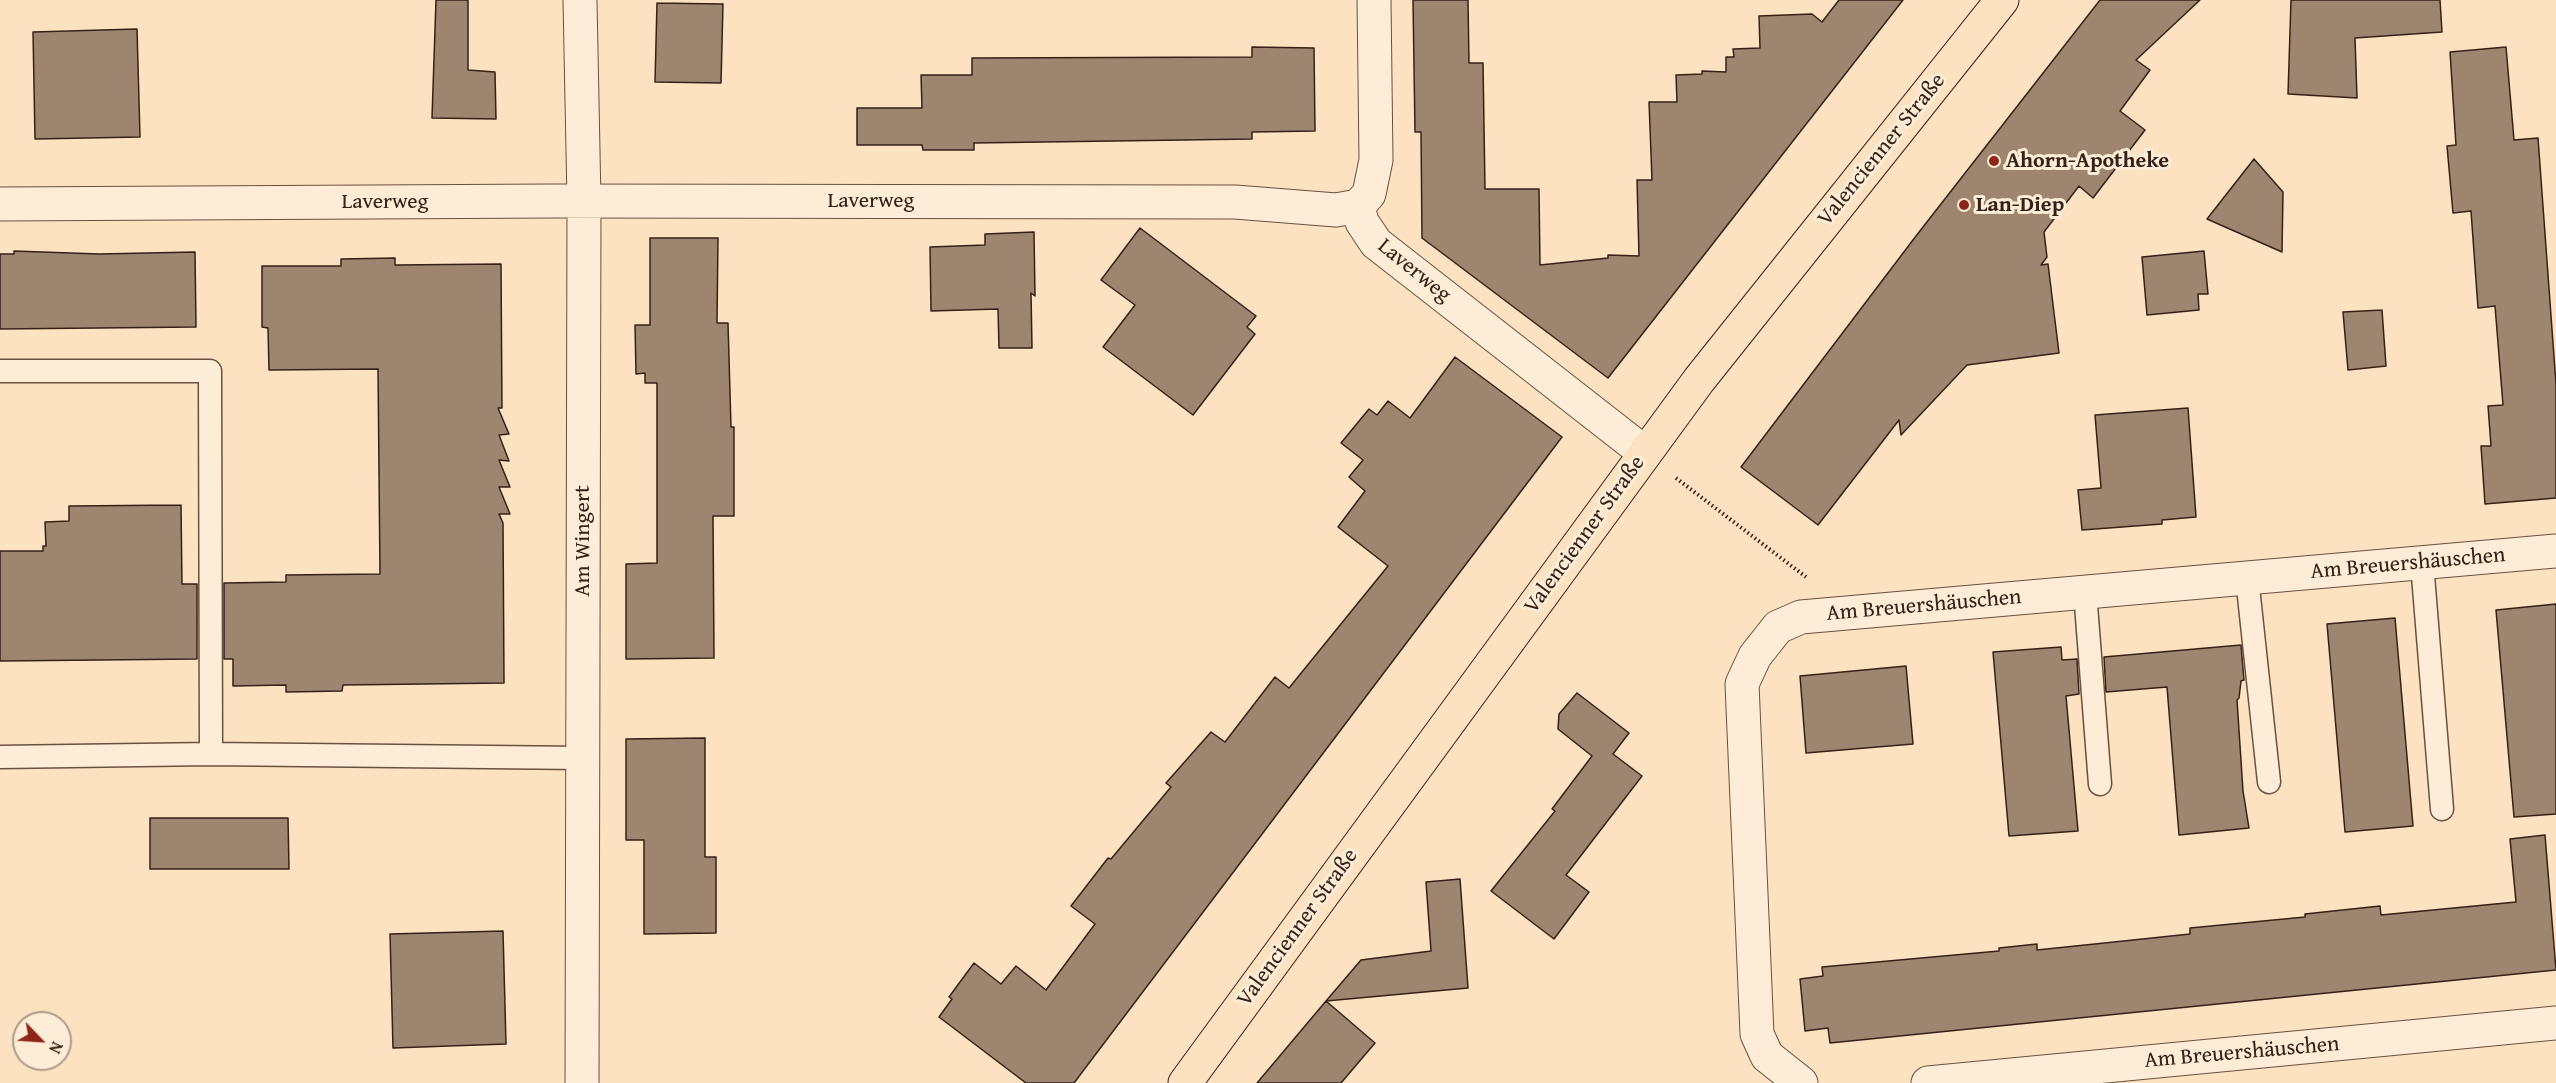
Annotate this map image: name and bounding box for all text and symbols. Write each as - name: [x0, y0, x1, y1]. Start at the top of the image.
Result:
- street label: Valencienner Straße: [1812, 68, 1952, 232]
- place label: Ahorn-Apotheke: [2006, 148, 2169, 174]
- marker: Ahorn-Apotheke: [1987, 154, 2001, 168]
- street label: Laverweg: [827, 188, 915, 214]
- street label: Laverweg: [341, 189, 429, 215]
- place label: Lan-Diep: [1976, 192, 2064, 218]
- marker: Lan-Diep: [1957, 198, 1971, 212]
- street label: Laverweg: [1372, 233, 1456, 309]
- street label: Valencienner Straße: [1519, 451, 1651, 619]
- street label: Am Wingert: [570, 485, 596, 597]
- street label: Am Breuershäuschen: [2309, 542, 2507, 586]
- street label: Am Breuershäuschen: [1825, 584, 2023, 628]
- street label: Valencienner Straße: [1232, 844, 1364, 1012]
- north arrow: [12, 1011, 72, 1071]
- street label: Am Breuershäuschen: [2143, 1031, 2341, 1075]
- text: N: [43, 1038, 70, 1058]

